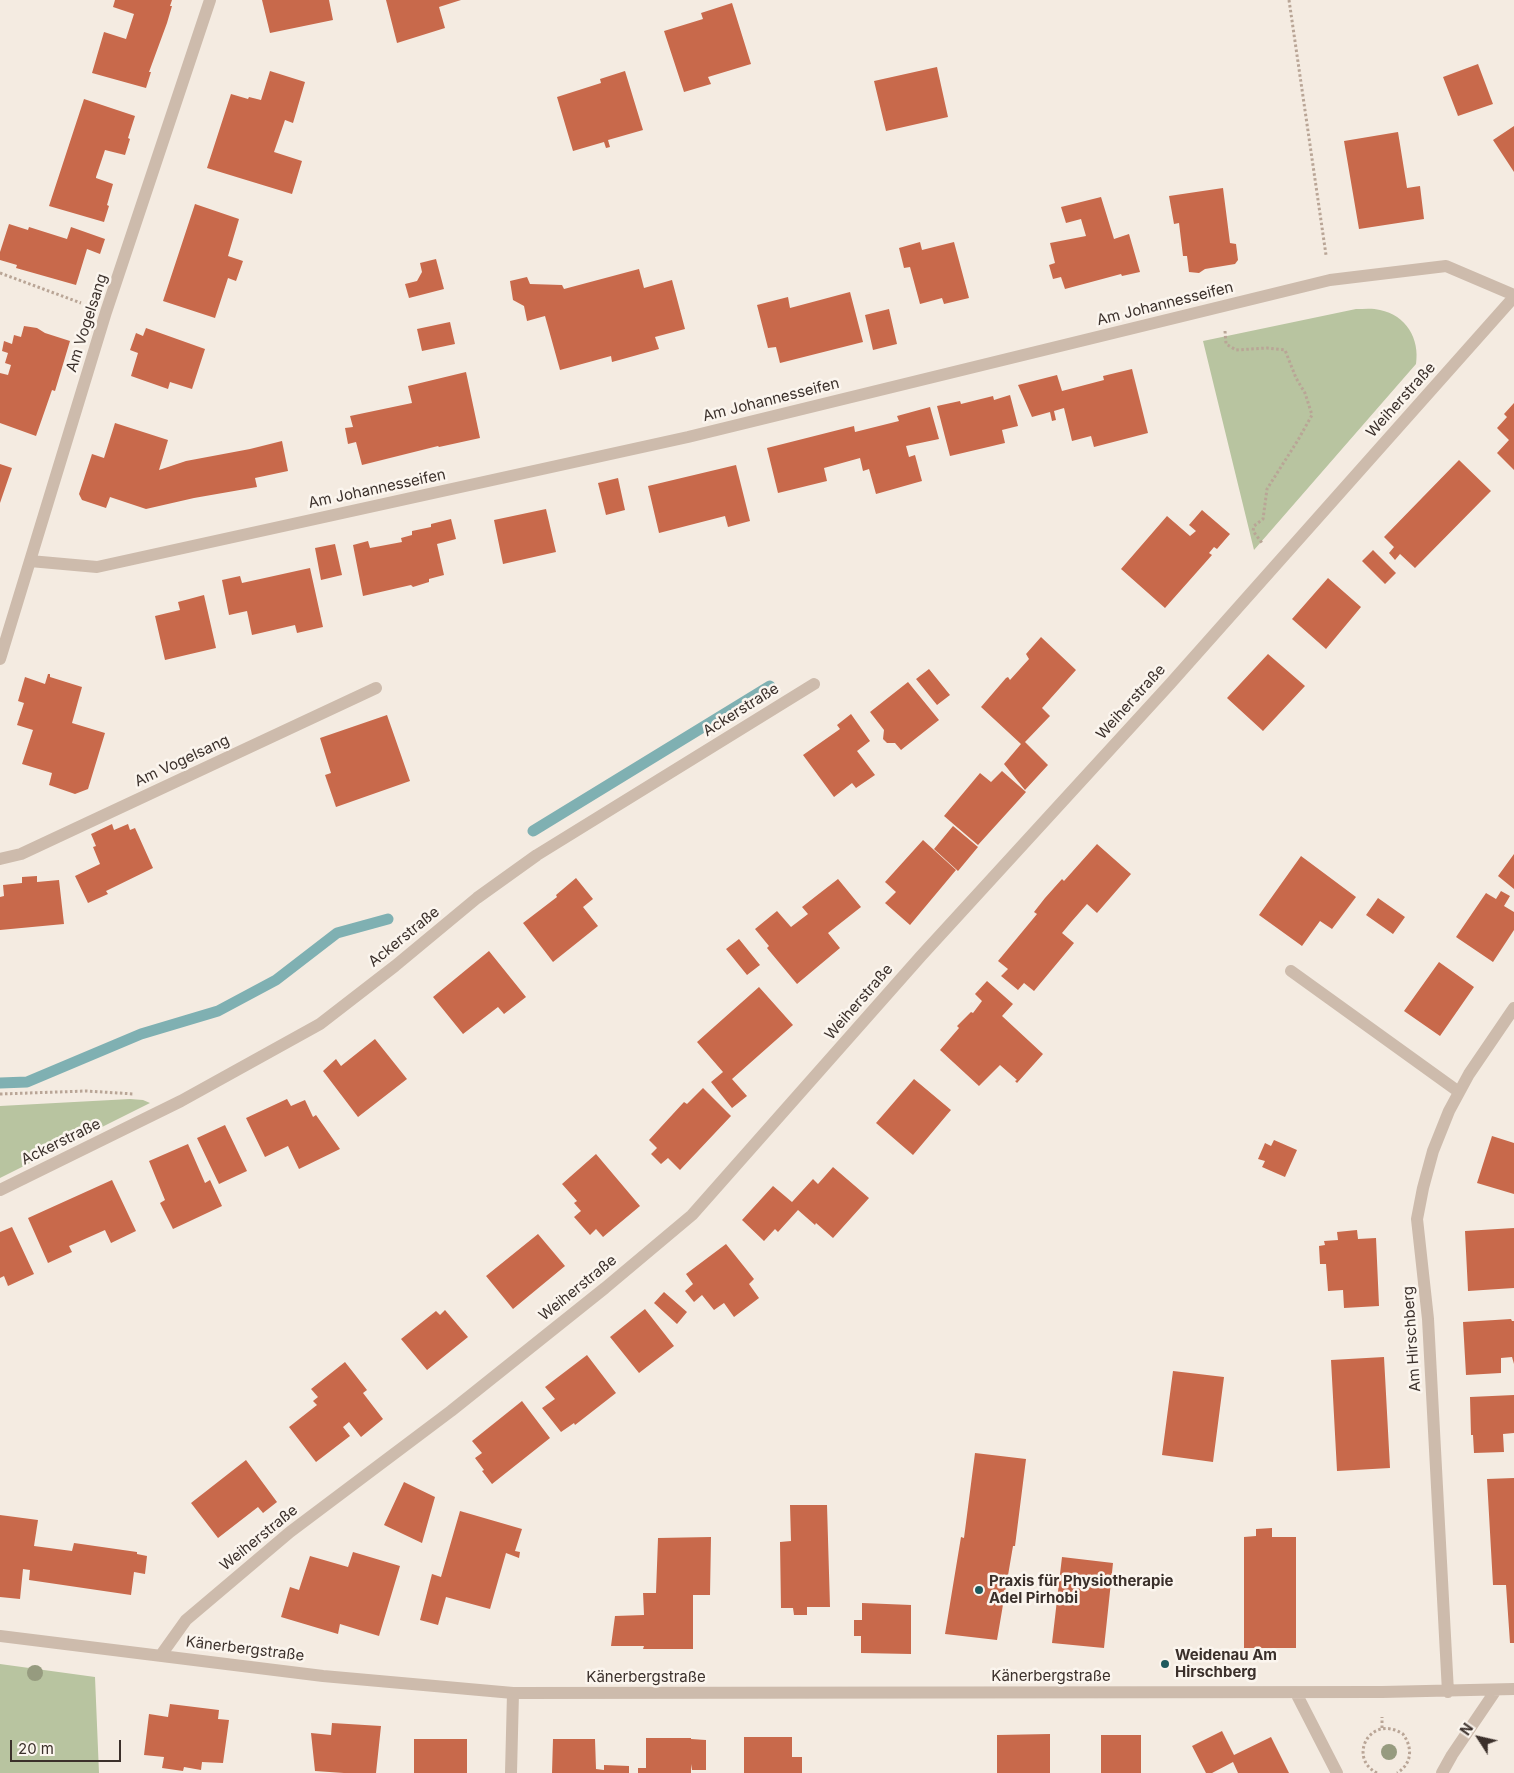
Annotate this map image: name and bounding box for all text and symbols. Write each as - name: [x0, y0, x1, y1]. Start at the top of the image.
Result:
- street label: Am Vogelsang: [63, 272, 111, 374]
- street label: Am Johannesseifen: [1095, 278, 1235, 330]
- street label: Weiherstraße: [1363, 359, 1439, 441]
- street label: Am Johannesseifen: [701, 374, 841, 426]
- street label: Am Johannesseifen: [307, 466, 447, 512]
- street label: Weiherstraße: [1093, 661, 1169, 743]
- street label: Ackerstraße: [700, 680, 782, 740]
- street label: Am Vogelsang: [132, 731, 232, 791]
- street label: Ackerstraße: [365, 903, 443, 971]
- street label: Weiherstraße: [821, 960, 897, 1044]
- street label: Ackerstraße: [18, 1115, 104, 1169]
- street label: Weiherstraße: [536, 1251, 620, 1325]
- street label: Am Hirschberg: [1399, 1285, 1425, 1393]
- street label: Weiherstraße: [217, 1501, 301, 1575]
- place label: Praxis für Physiotherapie Adel Pirhobi: [989, 1572, 1173, 1607]
- marker: Praxis für Physiotherapie Adel Pirhobi: [973, 1584, 985, 1596]
- street label: Känerbergstraße: [185, 1633, 305, 1665]
- place label: Weidenau Am Hirschberg: [1175, 1646, 1277, 1681]
- marker: Weidenau Am Hirschberg: [1159, 1658, 1171, 1670]
- street label: Känerbergstraße: [991, 1667, 1111, 1685]
- street label: Känerbergstraße: [586, 1668, 706, 1686]
- north arrow: [1454, 1713, 1504, 1763]
- text: N: [1456, 1720, 1476, 1738]
- scale bar: [12, 1730, 124, 1762]
- text: 20 m: [18, 1739, 54, 1758]

